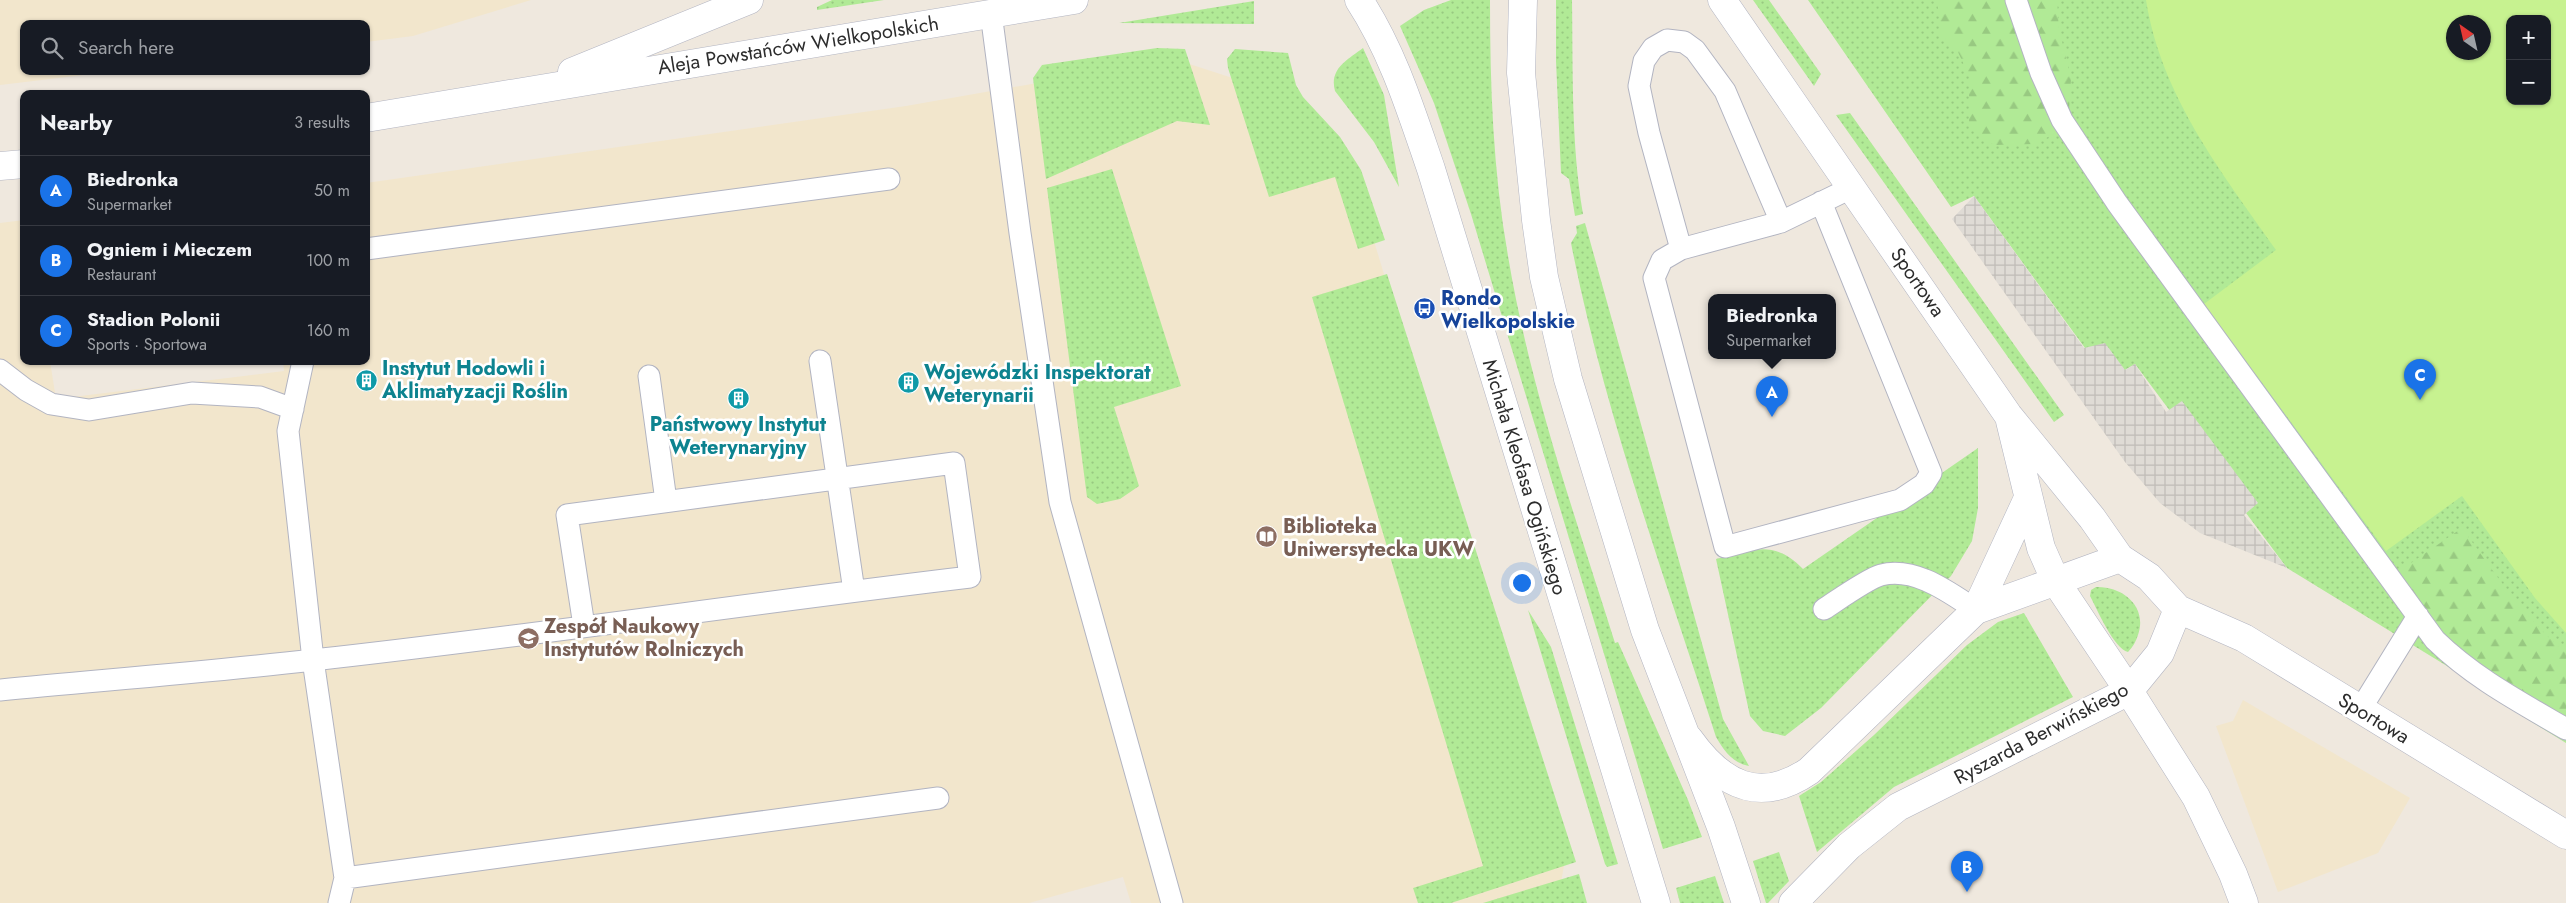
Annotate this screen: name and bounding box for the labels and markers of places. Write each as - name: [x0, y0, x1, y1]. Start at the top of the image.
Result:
- place label: Rondo Wielkopolskie: [1441, 284, 1575, 336]
- bus stop icon: Rondo Wielkopolskie: [1413, 297, 1437, 321]
- place label: Instytut Hodowli i Aklimatyzacji Roślin: [381, 354, 568, 406]
- place label: Wojewódzki Inspektorat Weterynarii: [924, 358, 1151, 410]
- pin: C: [2404, 359, 2436, 400]
- building icon: Instytut Hodowli i Aklimatyzacji Roślin: [354, 368, 378, 392]
- building icon: Wojewódzki Inspektorat Weterynarii: [896, 371, 920, 395]
- pin: A: [1756, 376, 1788, 417]
- building icon: Państwowy Instytut Weterynaryjny: [726, 386, 750, 410]
- place label: Państwowy Instytut Weterynaryjny: [650, 410, 827, 462]
- place label: Biblioteka Uniwersytecka UKW: [1283, 512, 1475, 564]
- library icon: Biblioteka Uniwersytecka UKW: [1255, 525, 1279, 549]
- place label: Zespół Naukowy Instytutów Rolniczych: [544, 612, 744, 664]
- school or university icon: Zespół Naukowy Instytutów Rolniczych: [516, 626, 540, 650]
- pin: B: [1951, 851, 1983, 892]

